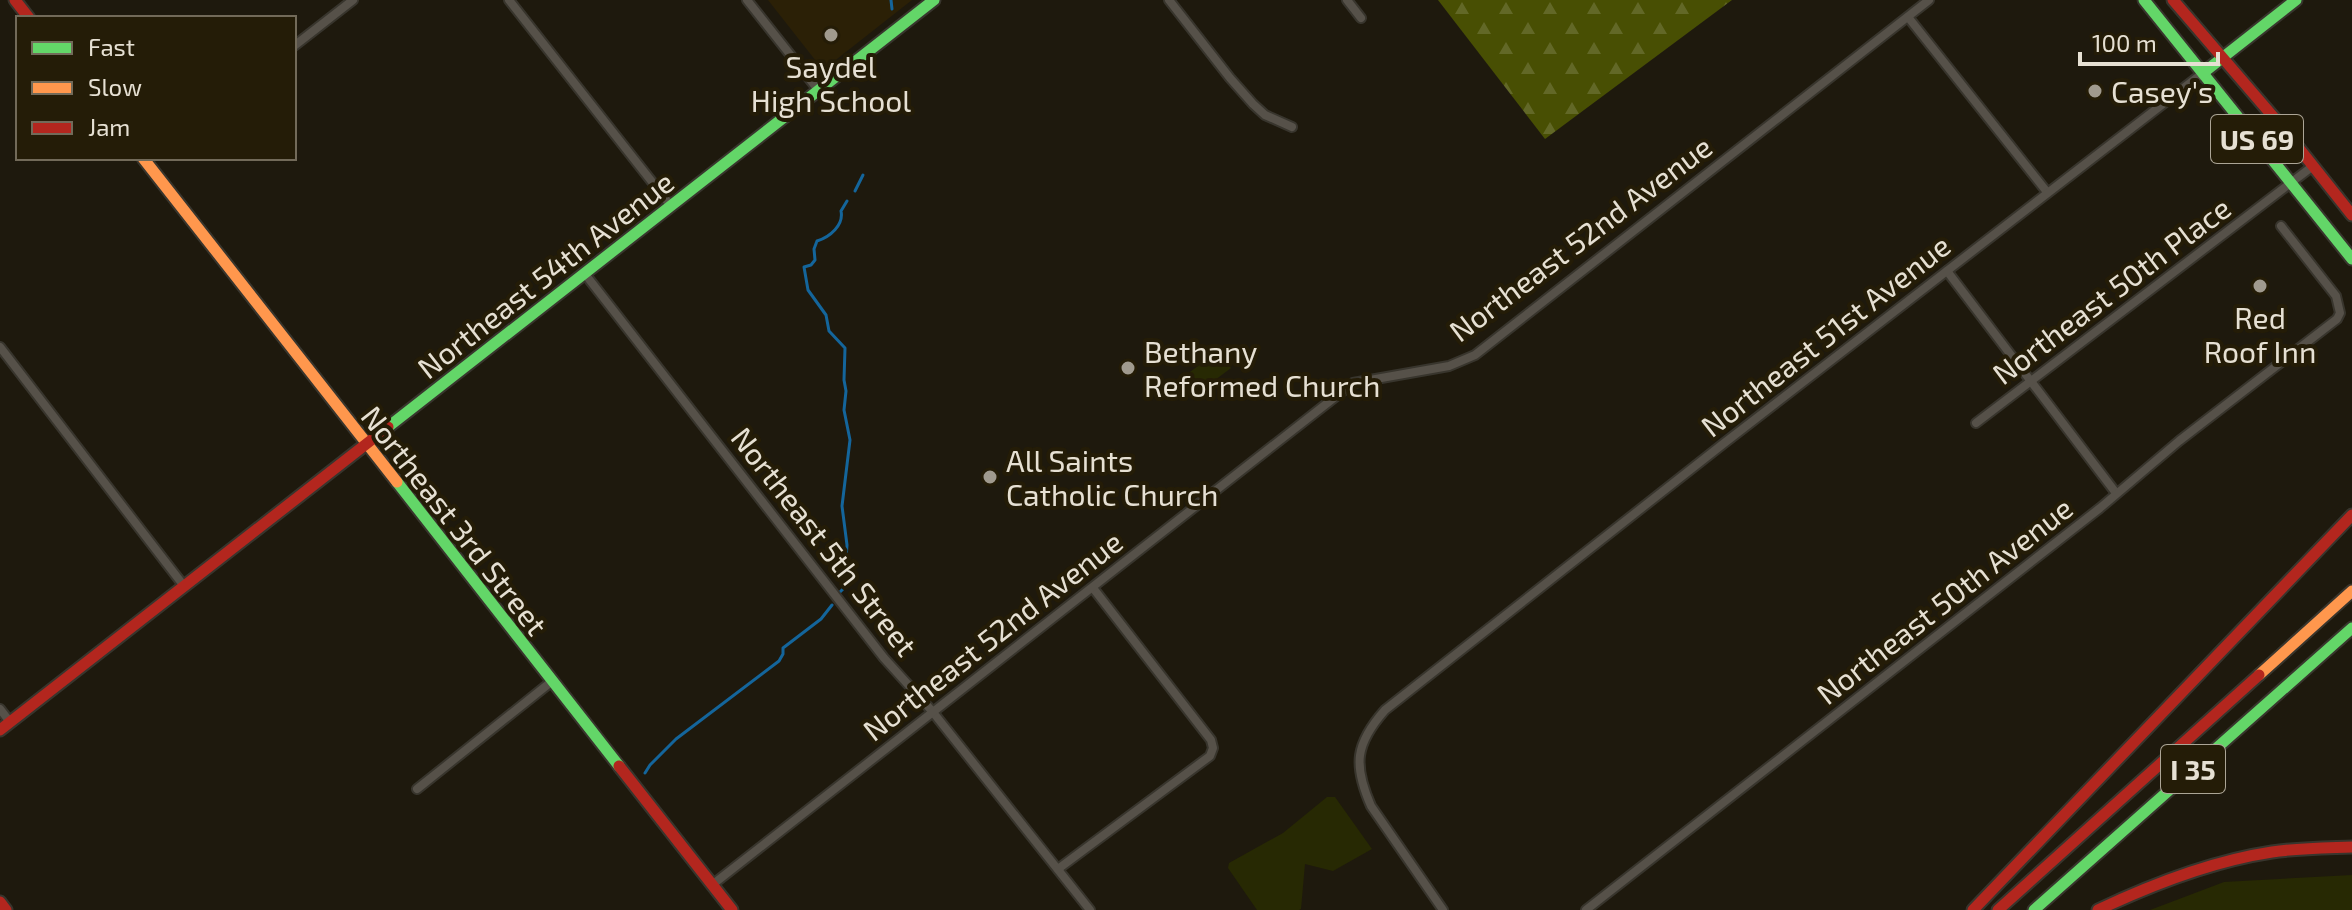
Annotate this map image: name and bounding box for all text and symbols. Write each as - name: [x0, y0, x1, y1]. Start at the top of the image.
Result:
- legend: [16, 16, 296, 160]
- scale bar: [2080, 16, 2218, 66]
- marker: Saydel High School: [822, 26, 840, 44]
- text: 100 m: [2092, 28, 2157, 57]
- text: Fast: [88, 32, 135, 61]
- place label: Saydel High School: [751, 48, 911, 118]
- text: Slow: [88, 72, 142, 101]
- place label: Casey's: [2111, 73, 2213, 109]
- marker: Casey's: [2086, 82, 2104, 100]
- text: Jam: [88, 112, 130, 141]
- road number: US 69: [2211, 115, 2303, 163]
- street label: Northeast 52nd Avenue: [1442, 128, 1718, 348]
- street label: Northeast 54th Avenue: [410, 163, 680, 385]
- street label: Northeast 50th Place: [1985, 189, 2237, 391]
- street label: Northeast 51st Avenue: [1693, 227, 1957, 443]
- marker: Red Roof Inn: [2251, 277, 2269, 295]
- place label: Red Roof Inn: [2204, 299, 2316, 369]
- place label: Bethany Reformed Church: [1144, 333, 1380, 403]
- marker: Bethany Reformed Church: [1119, 359, 1137, 377]
- street label: Northeast 3rd Street: [354, 398, 556, 642]
- street label: Northeast 5th Street: [725, 420, 925, 662]
- place label: All Saints Catholic Church: [1006, 442, 1219, 512]
- marker: All Saints Catholic Church: [981, 468, 999, 486]
- street label: Northeast 50th Avenue: [1809, 489, 2079, 711]
- street label: Northeast 52nd Avenue: [855, 523, 1129, 747]
- road number: I 35: [2161, 745, 2225, 793]

